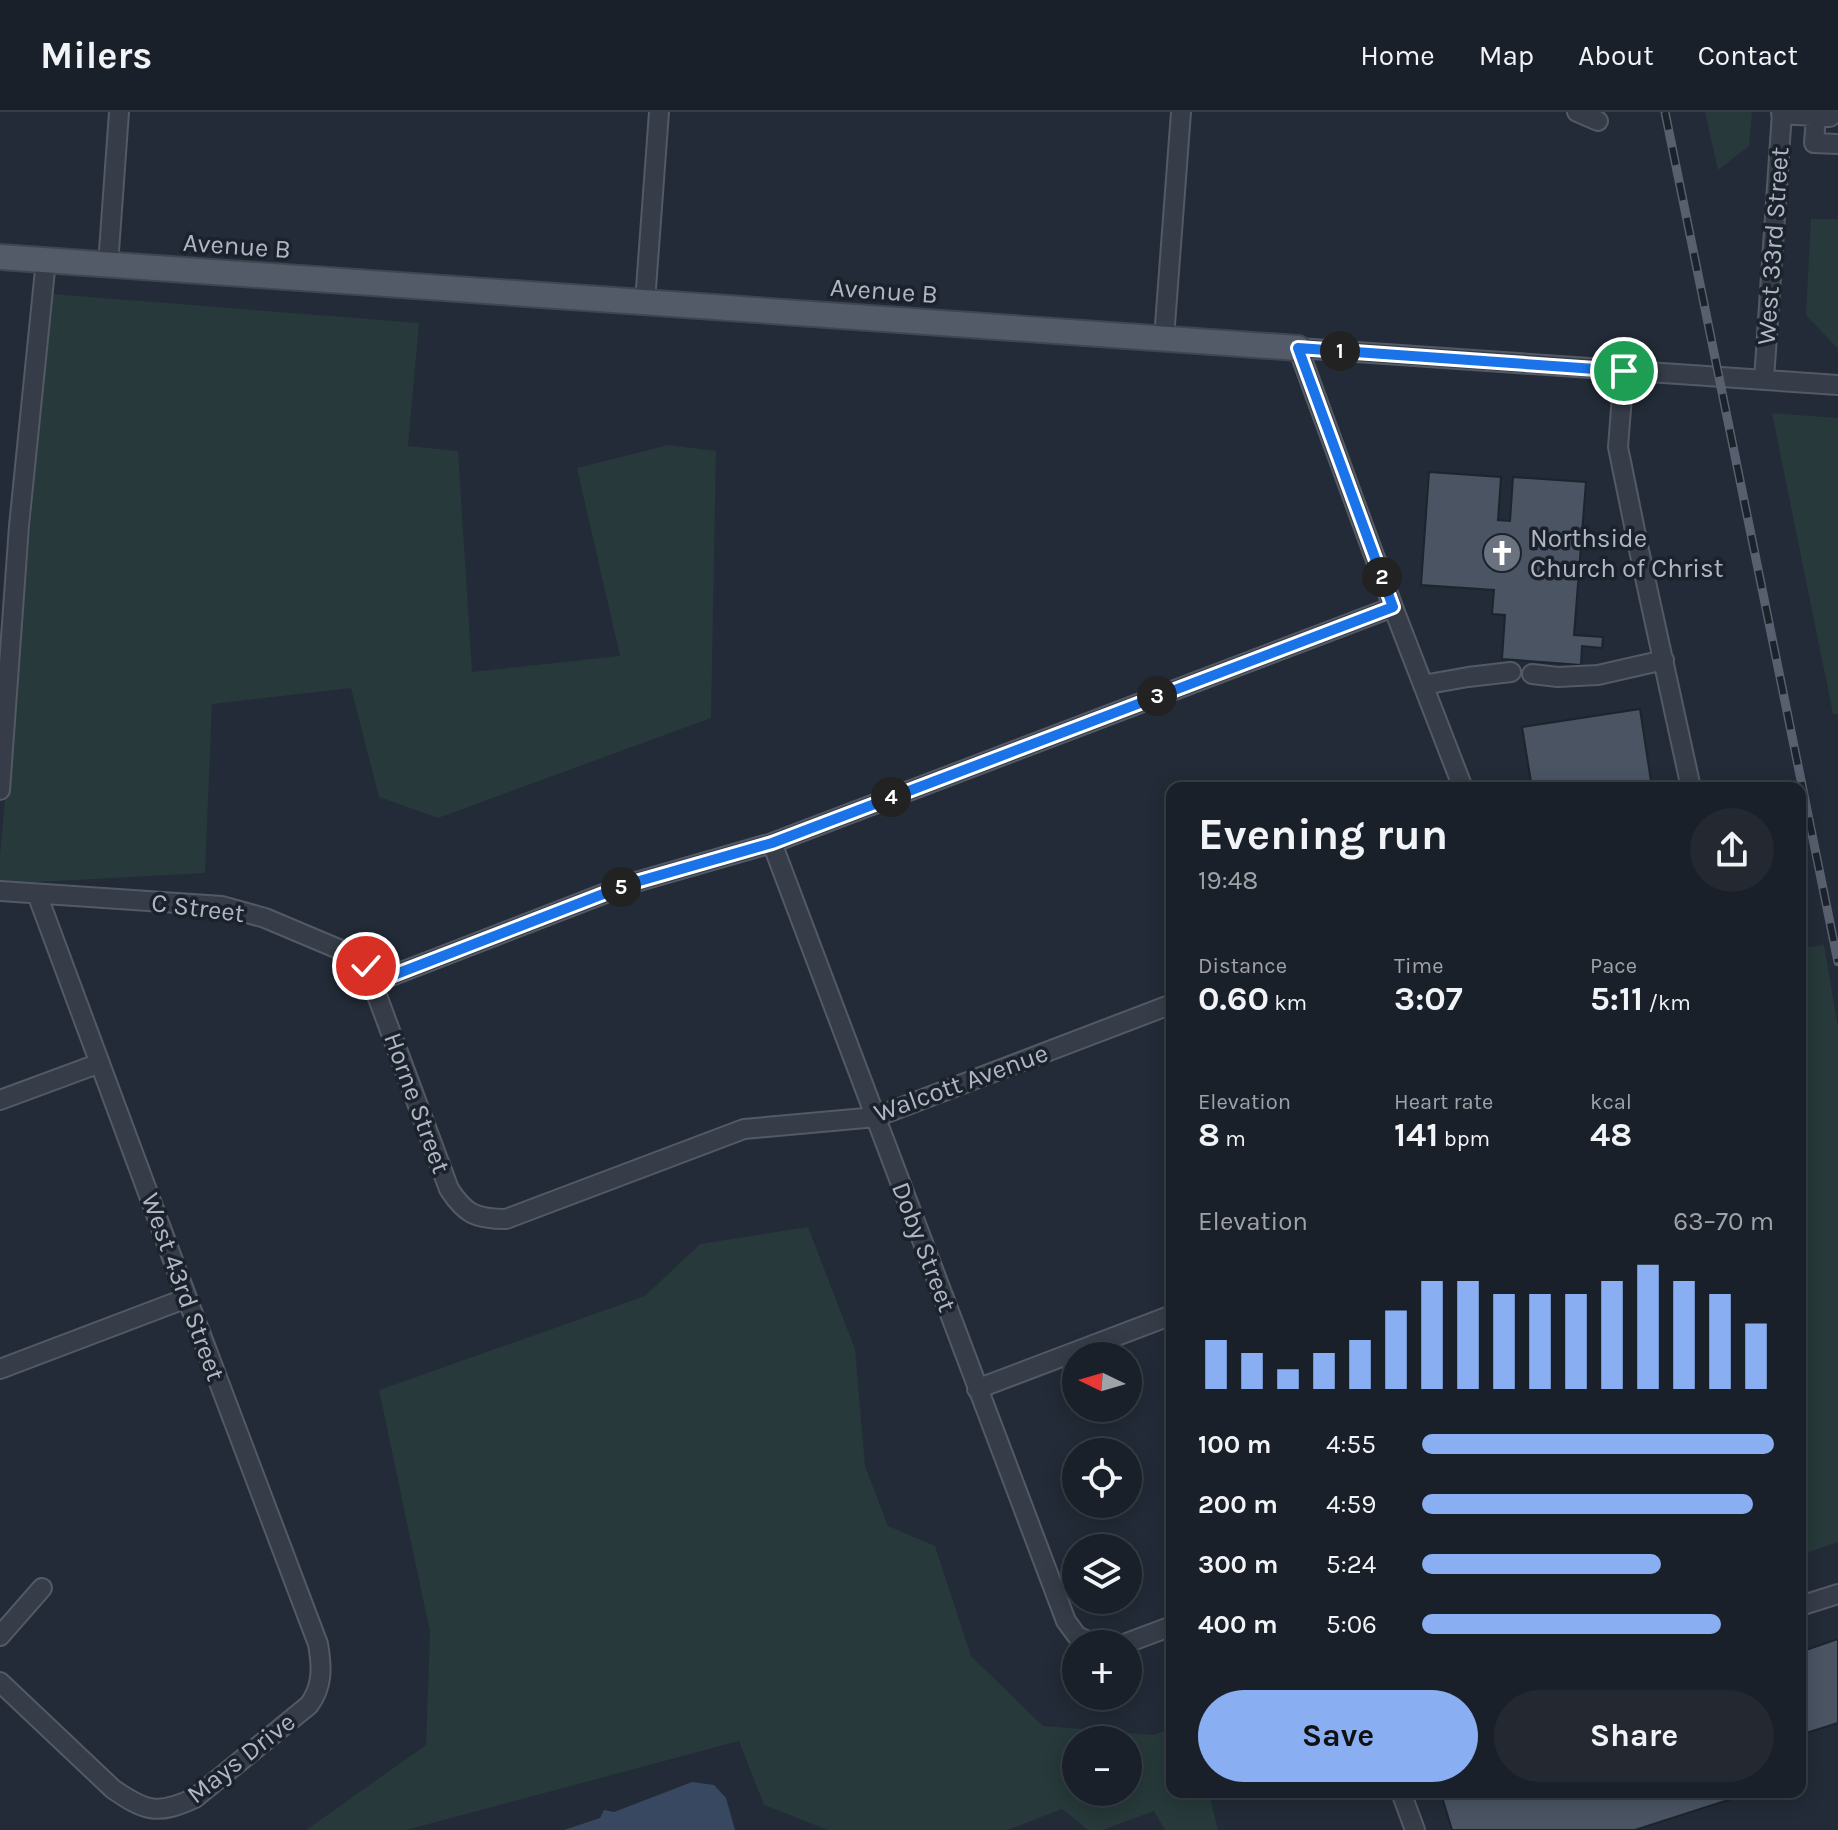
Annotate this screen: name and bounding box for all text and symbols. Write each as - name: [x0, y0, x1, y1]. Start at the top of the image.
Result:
- text: Milers: [40, 33, 152, 78]
- text: Home: [1360, 39, 1435, 72]
- text: Map: [1479, 39, 1534, 72]
- text: About: [1578, 39, 1654, 72]
- text: Contact: [1698, 39, 1798, 72]
- street label: West 33rd Street: [1751, 146, 1795, 346]
- street label: Avenue B: [182, 227, 292, 265]
- street label: Avenue B: [829, 272, 939, 310]
- pin: 1: [1320, 331, 1360, 371]
- pin: [1590, 337, 1658, 405]
- text: 1: [1336, 338, 1344, 364]
- icon: arrive: [1602, 349, 1646, 393]
- place label: Northside Church of Christ: [1530, 523, 1724, 584]
- church icon: Northside Church of Christ: [1481, 532, 1523, 574]
- pin: 2: [1362, 557, 1402, 597]
- text: 2: [1375, 564, 1389, 590]
- pin: 3: [1137, 676, 1177, 716]
- text: 3: [1150, 683, 1164, 709]
- pin: 4: [871, 777, 911, 817]
- text: 4: [884, 784, 898, 810]
- button: share: [1690, 808, 1774, 892]
- text: Evening run: [1198, 809, 1448, 860]
- text: 19:48: [1198, 865, 1258, 896]
- pin: 5: [601, 867, 641, 907]
- text: 5: [615, 874, 627, 900]
- street label: C Street: [150, 887, 247, 929]
- pin: [332, 932, 400, 1000]
- icon: check: [344, 944, 388, 988]
- text: Distance: [1198, 953, 1287, 979]
- text: Time: [1394, 953, 1443, 979]
- text: Pace: [1590, 953, 1637, 979]
- text: 0.60: [1198, 979, 1269, 1019]
- text: 3:07: [1394, 979, 1463, 1019]
- text: 5:11: [1590, 979, 1643, 1019]
- text: km: [1269, 990, 1307, 1016]
- text: /km: [1643, 990, 1691, 1016]
- street label: Horne Street: [377, 1028, 457, 1178]
- street label: Walcott Avenue: [870, 1037, 1052, 1129]
- text: Elevation: [1198, 1089, 1291, 1115]
- text: Heart rate: [1394, 1089, 1493, 1115]
- text: kcal: [1590, 1089, 1632, 1115]
- text: 8: [1198, 1115, 1220, 1155]
- text: 141: [1394, 1115, 1438, 1155]
- text: 48: [1590, 1115, 1632, 1155]
- text: m: [1220, 1126, 1246, 1152]
- text: bpm: [1438, 1126, 1490, 1152]
- street label: Doby Street: [885, 1178, 963, 1316]
- street label: West 43rd Street: [135, 1189, 231, 1385]
- text: Elevation: [1198, 1206, 1308, 1237]
- text: 63–70 m: [1673, 1206, 1774, 1237]
- north arrow: [1062, 1342, 1142, 1422]
- map controls: [1062, 1342, 1142, 1806]
- text: 100 m: [1198, 1429, 1271, 1460]
- text: 4:55: [1326, 1429, 1376, 1460]
- button: locate: [1062, 1438, 1142, 1518]
- text: 200 m: [1198, 1489, 1278, 1520]
- text: 4:59: [1326, 1489, 1376, 1520]
- button: layers: [1062, 1534, 1142, 1614]
- text: 300 m: [1198, 1549, 1278, 1580]
- text: 5:24: [1326, 1549, 1376, 1580]
- text: 400 m: [1198, 1609, 1278, 1640]
- text: 5:06: [1326, 1609, 1377, 1640]
- button: +: [1062, 1630, 1142, 1710]
- button: Save: [1198, 1690, 1478, 1782]
- button: Share: [1494, 1690, 1774, 1782]
- street label: Mays Drive: [181, 1706, 301, 1810]
- button: −: [1062, 1726, 1142, 1806]

